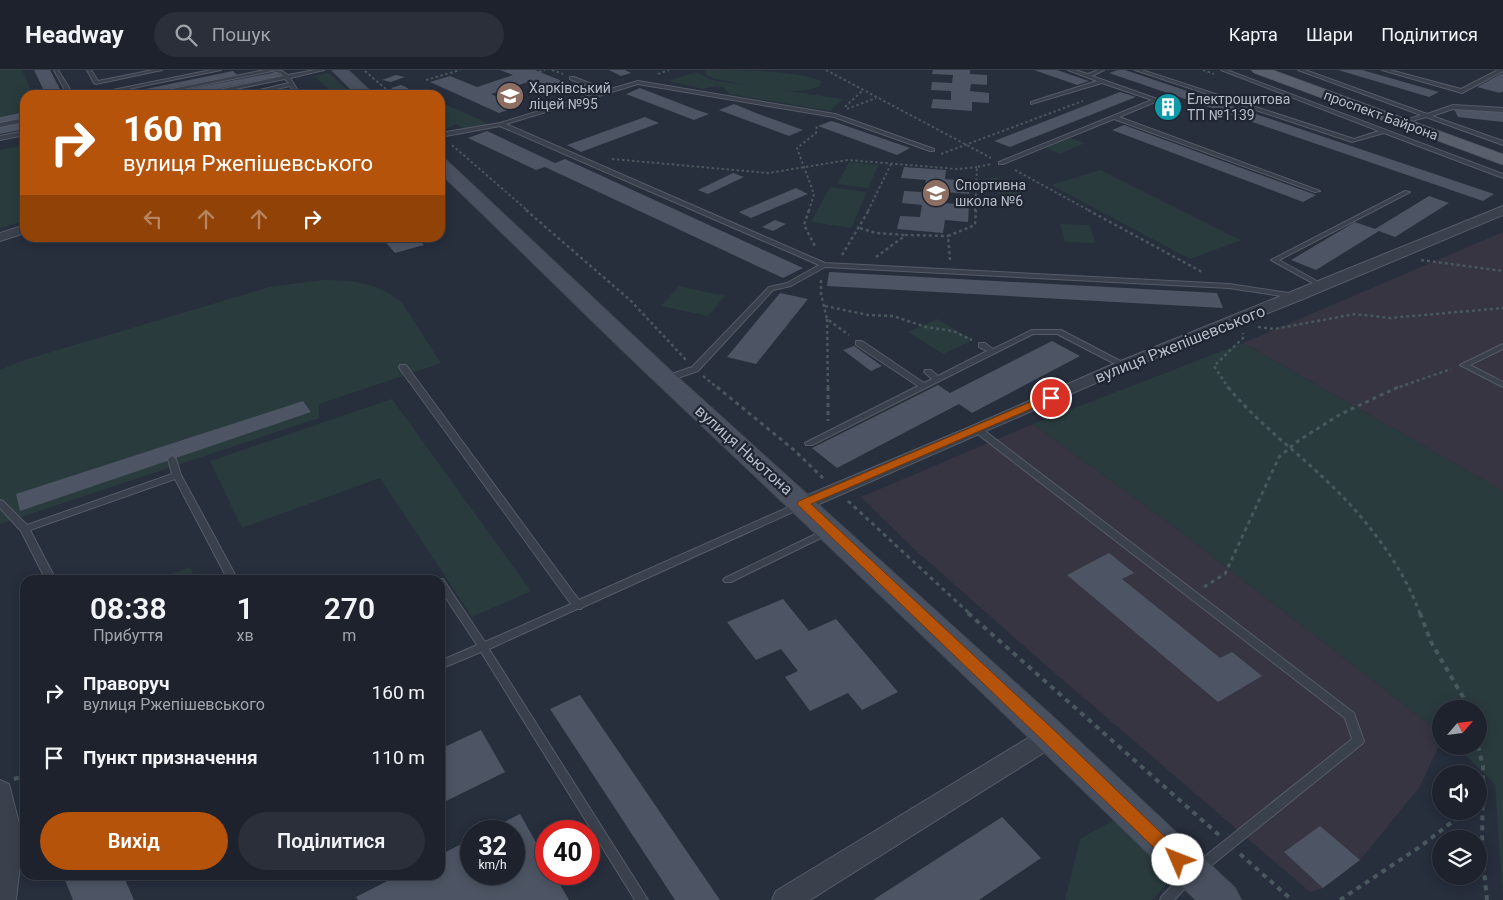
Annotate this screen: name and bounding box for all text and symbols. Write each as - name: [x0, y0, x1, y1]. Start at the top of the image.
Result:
- search box: [154, 12, 504, 57]
- text: Headway: [25, 21, 124, 49]
- icon: search: [172, 21, 200, 49]
- text: Пошук: [212, 23, 271, 46]
- text: Карта: [1229, 24, 1278, 45]
- text: Шари: [1306, 24, 1353, 45]
- text: Поділитися: [1381, 24, 1478, 45]
- place label: Харківський ліцей №95: [529, 80, 611, 112]
- school or university icon: Харківський ліцей №95: [495, 81, 525, 111]
- street label: проспект Байрона: [1322, 87, 1440, 143]
- place label: Електрощитова ТП №1139: [1187, 91, 1290, 123]
- building icon: Електрощитова ТП №1139: [1153, 92, 1183, 122]
- text: 160 m: [123, 109, 222, 150]
- icon: right: [40, 110, 105, 175]
- text: вулиця Ржепішевського: [123, 151, 373, 176]
- place label: Спортивна школа №6: [955, 177, 1026, 209]
- school or university icon: Спортивна школа №6: [921, 178, 951, 208]
- icon: left: [139, 205, 167, 233]
- icon: ahead: [192, 205, 220, 233]
- icon: ahead: [245, 205, 273, 233]
- icon: right: [298, 205, 326, 233]
- street label: вулиця Ржепішевського: [1092, 301, 1268, 387]
- pin: [1030, 377, 1072, 419]
- icon: arrive: [1037, 384, 1065, 412]
- street label: вулиця Ньютона: [691, 401, 797, 499]
- text: 08:38: [90, 591, 167, 626]
- text: 1: [237, 591, 254, 626]
- text: 270: [324, 591, 375, 626]
- text: Прибуття: [93, 626, 163, 645]
- text: хв: [237, 626, 254, 645]
- text: m: [342, 626, 356, 645]
- text: Праворуч: [83, 672, 169, 695]
- icon: right: [40, 679, 68, 707]
- text: 160 m: [372, 681, 425, 704]
- text: вулиця Ржепішевського: [83, 695, 265, 714]
- north arrow: [1432, 700, 1488, 755]
- map controls: [1432, 700, 1487, 885]
- icon: arrive: [40, 744, 68, 772]
- text: Пункт призначення: [83, 746, 258, 769]
- text: 110 m: [372, 746, 425, 769]
- button: sound: [1432, 765, 1487, 820]
- button: Вихід: [40, 812, 228, 870]
- button: Поділитися: [238, 812, 425, 870]
- speed limit sign: 40: [535, 820, 600, 885]
- button: layers: [1432, 830, 1487, 885]
- text: 32: [478, 832, 507, 861]
- position arrow: [1151, 833, 1203, 885]
- text: km/h: [478, 858, 507, 872]

